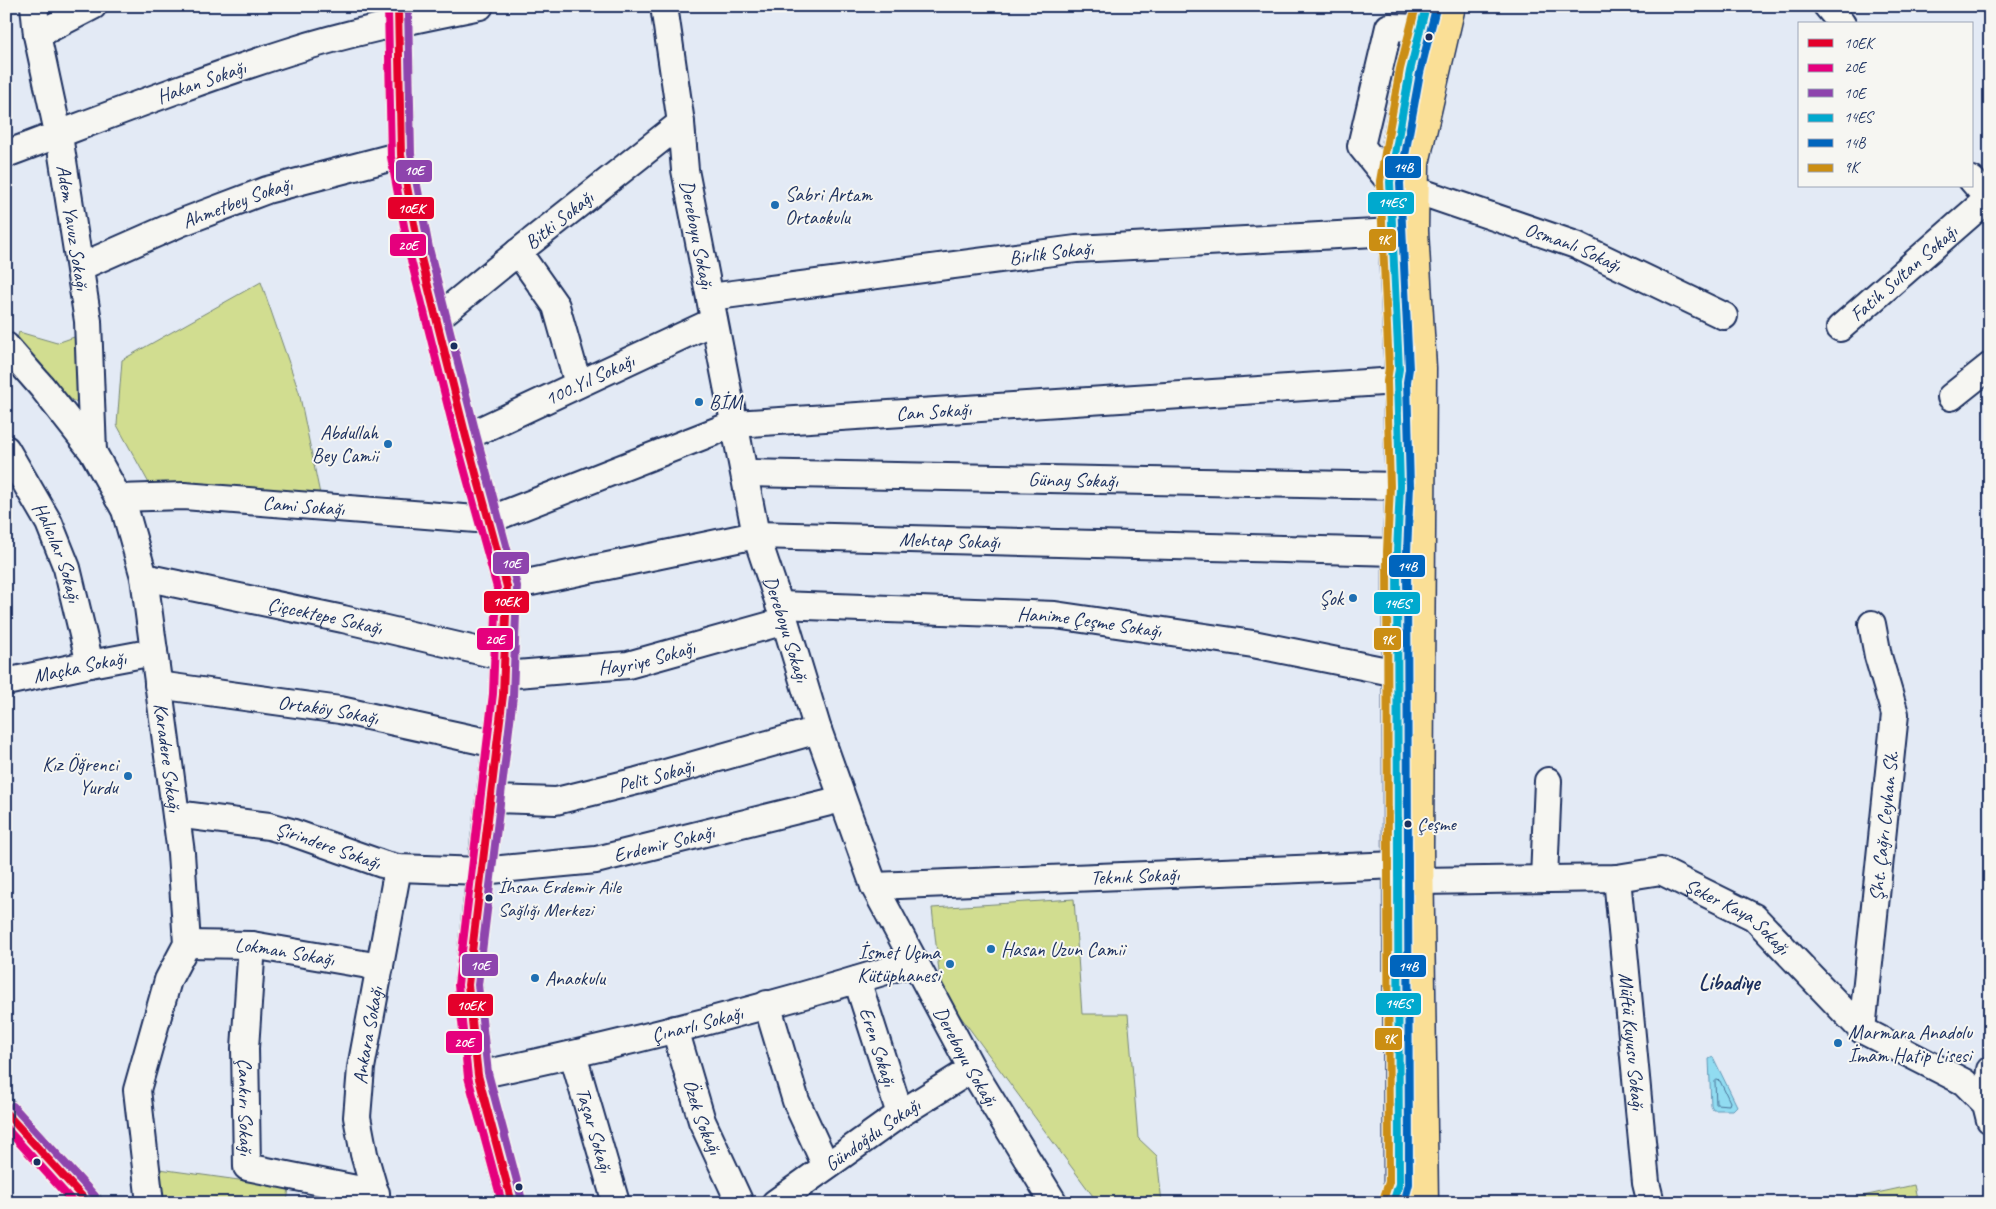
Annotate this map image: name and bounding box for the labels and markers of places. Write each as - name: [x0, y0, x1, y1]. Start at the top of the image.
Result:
- unlabelled marker: [1424, 32, 1434, 42]
- place label: Sabri Artam Ortaokulu: [785, 182, 874, 230]
- marker: Sabri Artam Ortaokulu: [769, 199, 781, 211]
- unlabelled marker: [449, 341, 459, 351]
- place label: BİM: [709, 390, 743, 415]
- marker: BİM: [693, 396, 705, 408]
- place label: Abdullah Bey Camii: [312, 420, 380, 468]
- marker: Abdullah Bey Camii: [382, 438, 394, 450]
- place label: Şok: [1319, 586, 1345, 611]
- marker: Şok: [1347, 592, 1359, 604]
- place label: Kız Öğrenci Yurdu: [42, 752, 120, 800]
- marker: Kız Öğrenci Yurdu: [122, 770, 134, 782]
- place label: Çeşme: [1417, 812, 1457, 836]
- marker: Çeşme: [1403, 819, 1413, 829]
- place label: İhsan Erdemir Aile Sağlığı Merkezi: [498, 875, 623, 922]
- marker: İhsan Erdemir Aile Sağlığı Merkezi: [484, 893, 494, 903]
- place label: Hasan Uzun Camii: [1001, 937, 1127, 962]
- place label: İsmet Uçma Kütüphanesi: [857, 940, 942, 988]
- marker: Hasan Uzun Camii: [985, 943, 997, 955]
- marker: İsmet Uçma Kütüphanesi: [944, 958, 956, 970]
- place label: Anaokulu: [545, 966, 607, 991]
- marker: Anaokulu: [529, 972, 541, 984]
- place label: Marmara Anadolu İmam Hatip Lisesi: [1848, 1020, 1974, 1068]
- marker: Marmara Anadolu İmam Hatip Lisesi: [1832, 1037, 1844, 1049]
- unlabelled marker: [32, 1157, 42, 1167]
- unlabelled marker: [514, 1182, 524, 1192]

